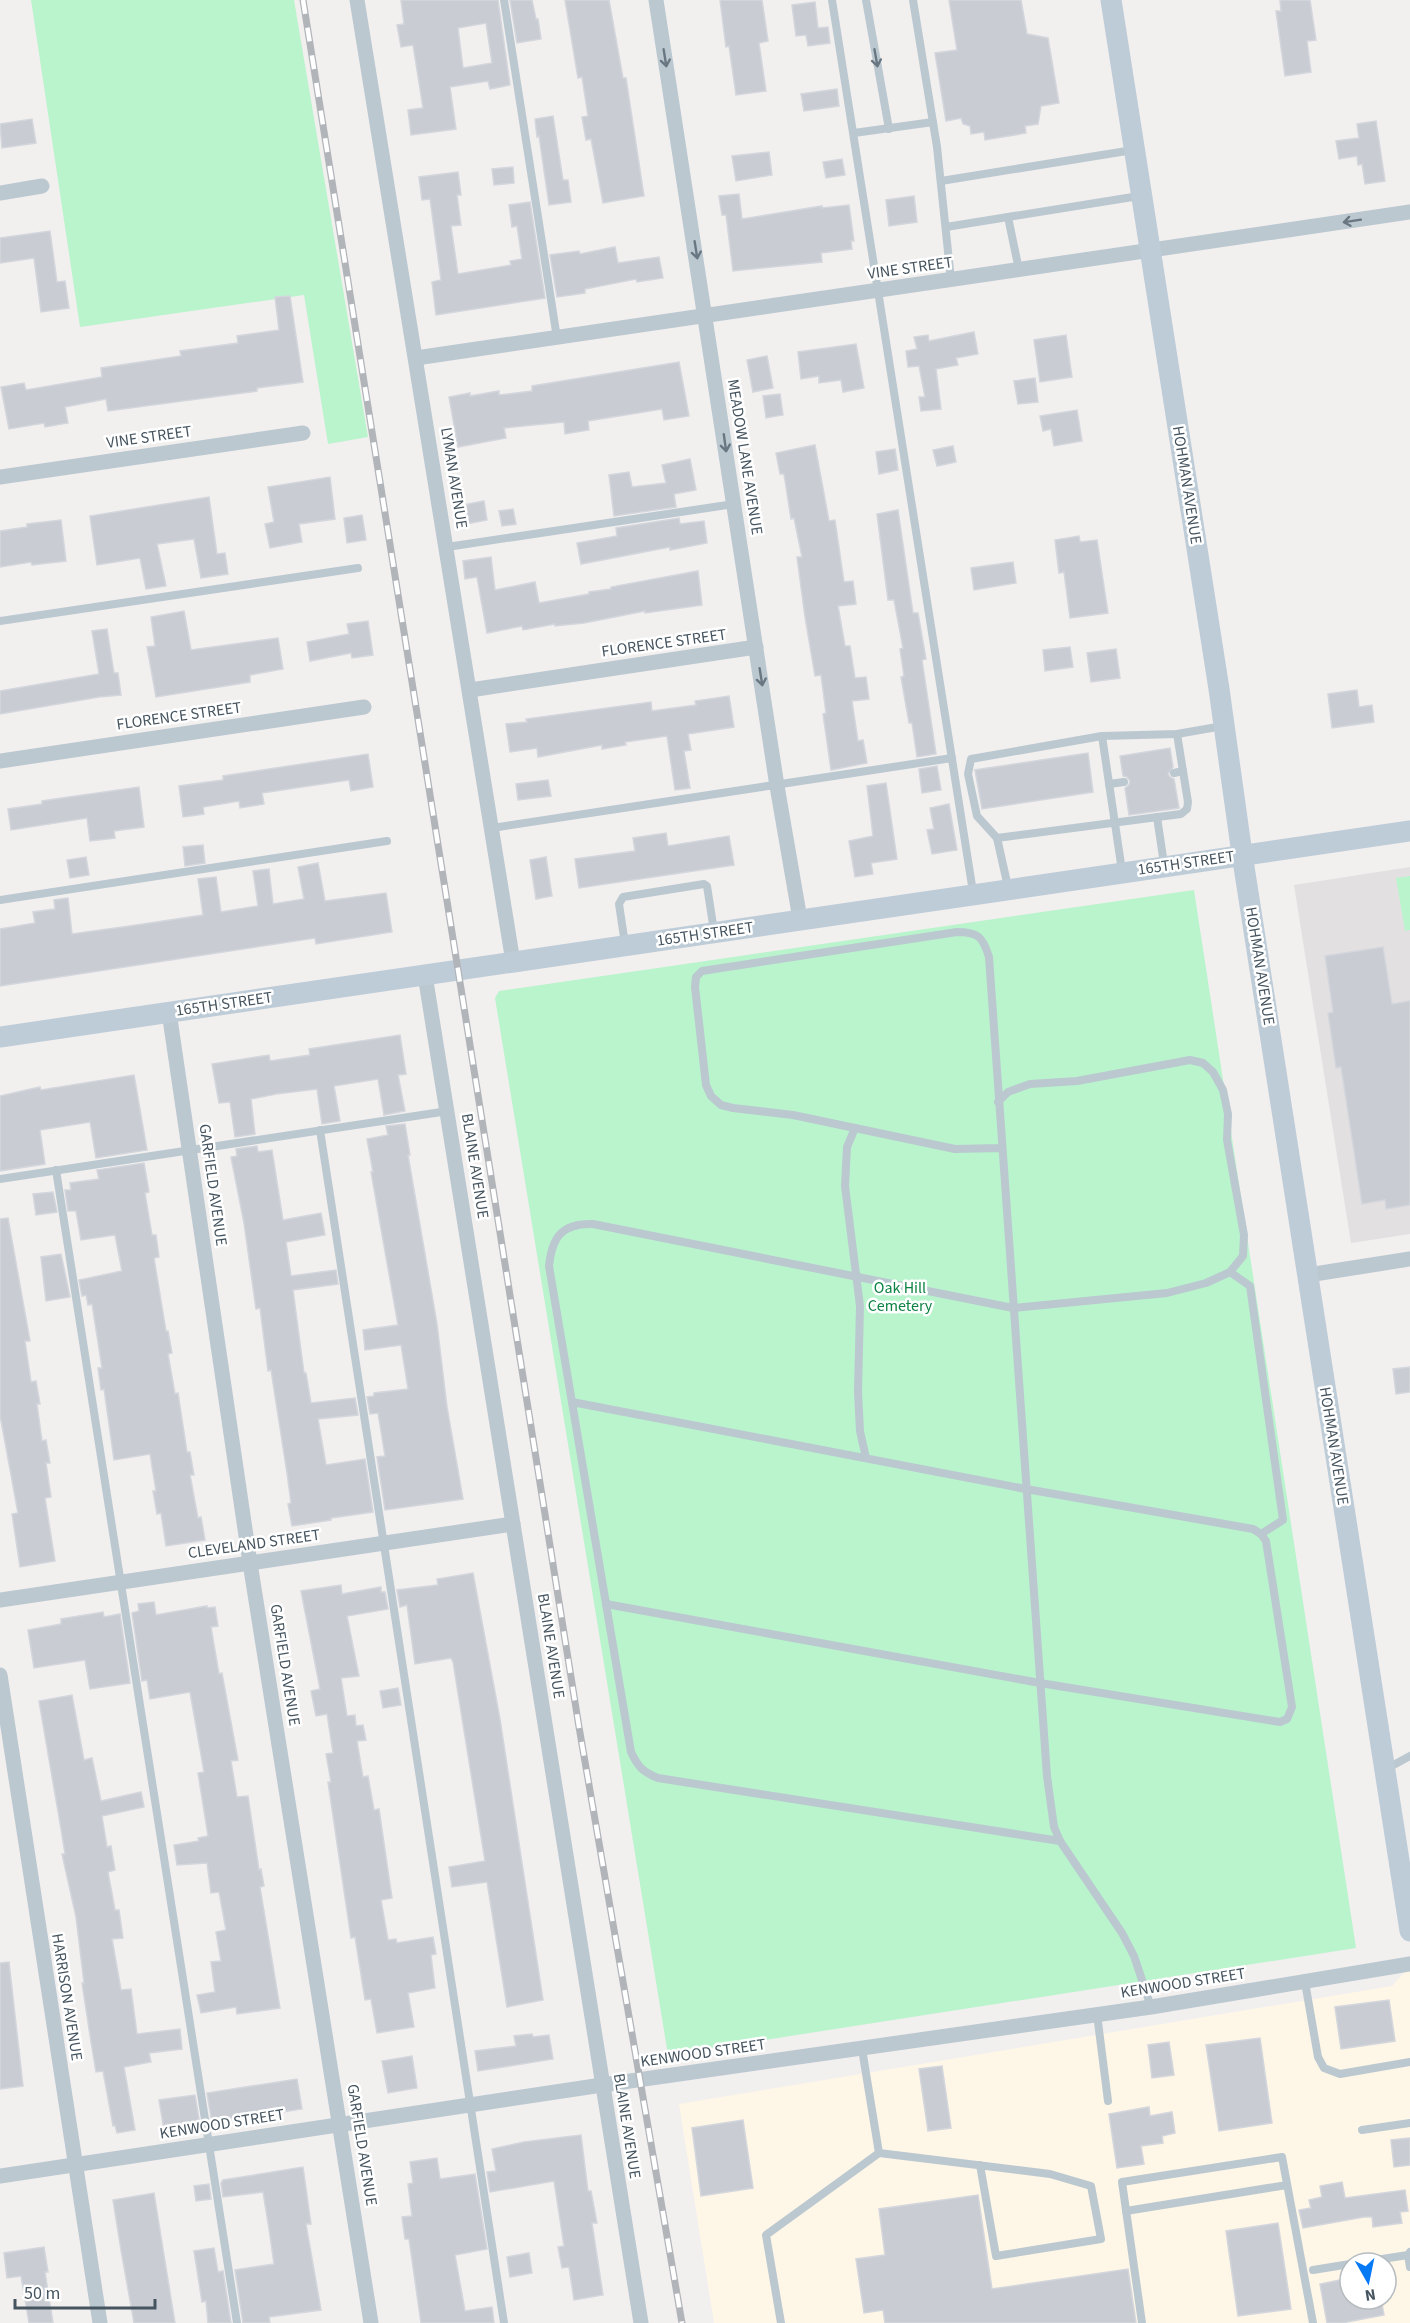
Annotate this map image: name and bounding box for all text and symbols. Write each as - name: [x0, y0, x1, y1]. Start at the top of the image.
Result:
- one-way arrow: [660, 47, 671, 67]
- one-way arrow: [871, 47, 882, 67]
- one-way arrow: [1343, 215, 1363, 226]
- one-way arrow: [690, 240, 701, 260]
- street label: VINE STREET: [866, 251, 954, 285]
- street label: MEADOW LANE AVENUE: [722, 377, 768, 537]
- street label: VINE STREET: [105, 420, 193, 454]
- street label: HOHMAN AVENUE: [1167, 424, 1207, 546]
- street label: LYMAN AVENUE: [435, 426, 473, 530]
- one-way arrow: [719, 433, 730, 453]
- street label: FLORENCE STREET: [600, 623, 728, 663]
- one-way arrow: [755, 667, 766, 687]
- street label: FLORENCE STREET: [115, 696, 243, 736]
- street label: 165TH STREET: [1136, 845, 1236, 881]
- street label: HOHMAN AVENUE: [1240, 905, 1280, 1027]
- street label: 165TH STREET: [655, 916, 755, 952]
- street label: 165TH STREET: [174, 986, 274, 1022]
- street label: BLAINE AVENUE: [456, 1112, 494, 1220]
- street label: GARFIELD AVENUE: [194, 1122, 232, 1248]
- park label: Oak Hill Cemetery: [868, 1277, 933, 1317]
- street label: HOHMAN AVENUE: [1314, 1385, 1354, 1507]
- street label: CLEVELAND STREET: [186, 1524, 322, 1564]
- street label: BLAINE AVENUE: [532, 1592, 570, 1700]
- street label: GARFIELD AVENUE: [264, 1602, 306, 1728]
- street label: HARRISON AVENUE: [46, 1932, 88, 2062]
- street label: KENWOOD STREET: [1119, 1962, 1247, 2004]
- street label: KENWOOD STREET: [639, 2033, 767, 2073]
- street label: BLAINE AVENUE: [608, 2072, 646, 2180]
- street label: GARFIELD AVENUE: [341, 2082, 383, 2208]
- street label: KENWOOD STREET: [158, 2103, 286, 2145]
- north arrow: [1338, 2251, 1398, 2311]
- scale bar: [15, 2272, 154, 2310]
- text: 50 m: [24, 2281, 60, 2306]
- text: N: [1363, 2283, 1377, 2307]

